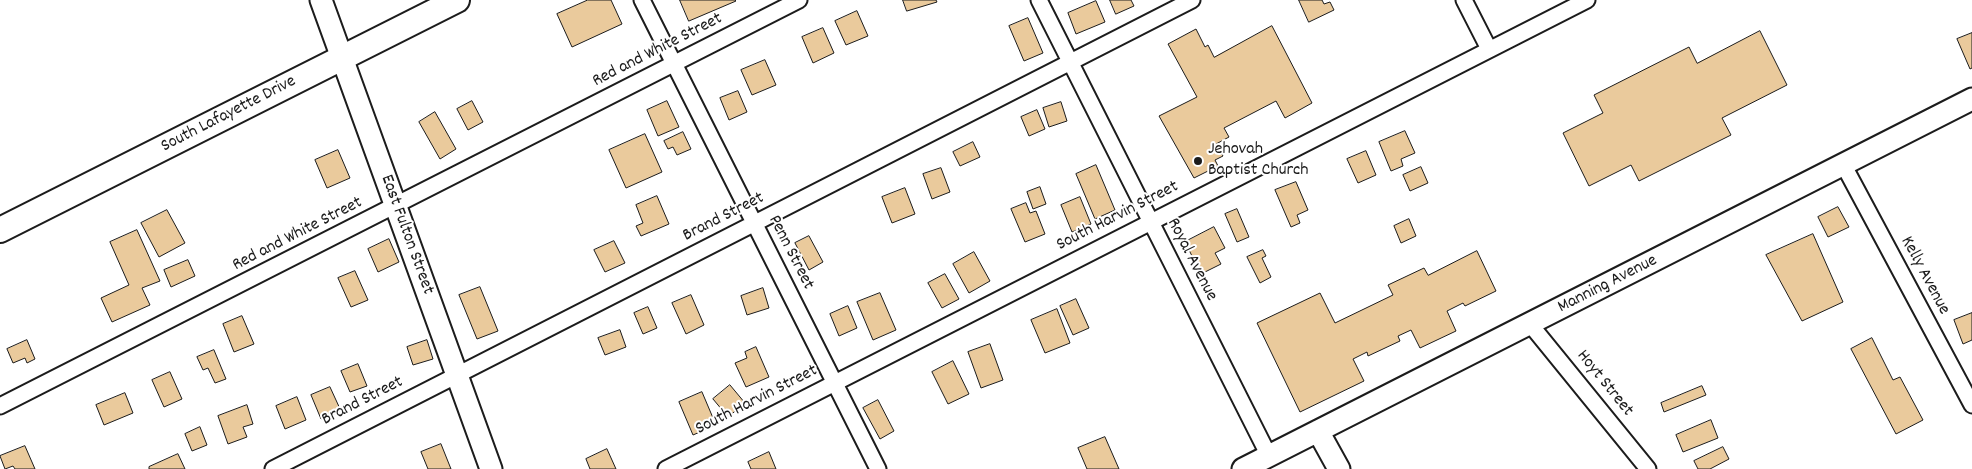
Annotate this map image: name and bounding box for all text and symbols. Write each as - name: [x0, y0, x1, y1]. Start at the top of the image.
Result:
- street label: Red and White Street: [589, 9, 727, 93]
- street label: South Lafayette Drive: [158, 72, 300, 158]
- place label: Jehovah Baptist Church: [1208, 140, 1309, 182]
- marker: Jehovah Baptist Church: [1192, 155, 1204, 167]
- street label: East Fulton Street: [374, 172, 438, 298]
- street label: South Harvin Street: [1053, 177, 1183, 257]
- street label: Brand Street: [680, 188, 768, 248]
- street label: Red and White Street: [229, 193, 367, 277]
- street label: Penn Street: [762, 212, 818, 294]
- street label: Royal Avenue: [1161, 215, 1221, 305]
- street label: Kelly Avenue: [1894, 233, 1954, 319]
- street label: Manning Avenue: [1555, 251, 1661, 319]
- street label: Hoyt Street: [1571, 346, 1637, 422]
- street label: South Harvin Street: [692, 361, 822, 441]
- street label: Brand Street: [319, 372, 407, 432]

